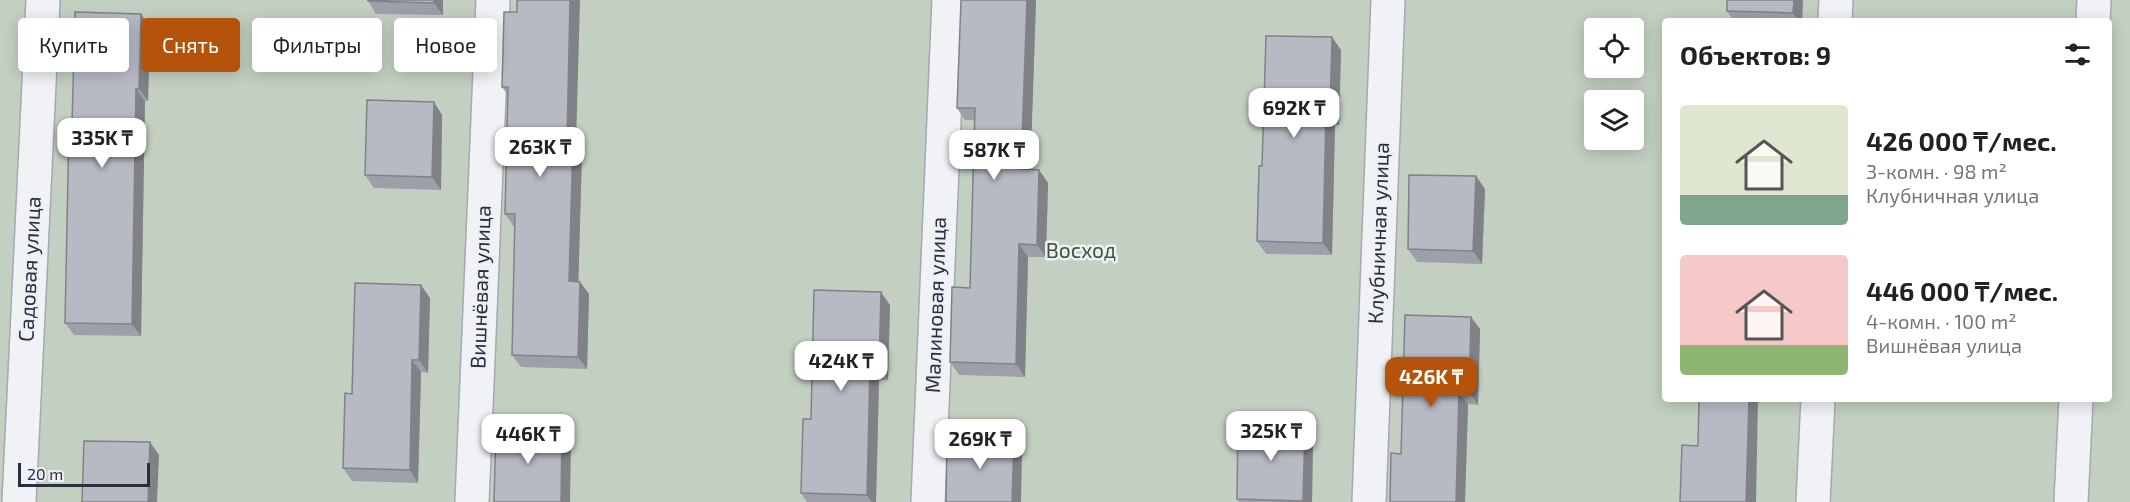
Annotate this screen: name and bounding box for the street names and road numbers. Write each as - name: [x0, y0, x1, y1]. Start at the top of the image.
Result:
- street label: Клубничная улица: [1362, 142, 1394, 324]
- street label: Садовая улица: [12, 195, 46, 342]
- street label: Вишнёвая улица: [464, 205, 496, 369]
- street label: Малиновая улица: [919, 216, 951, 394]

